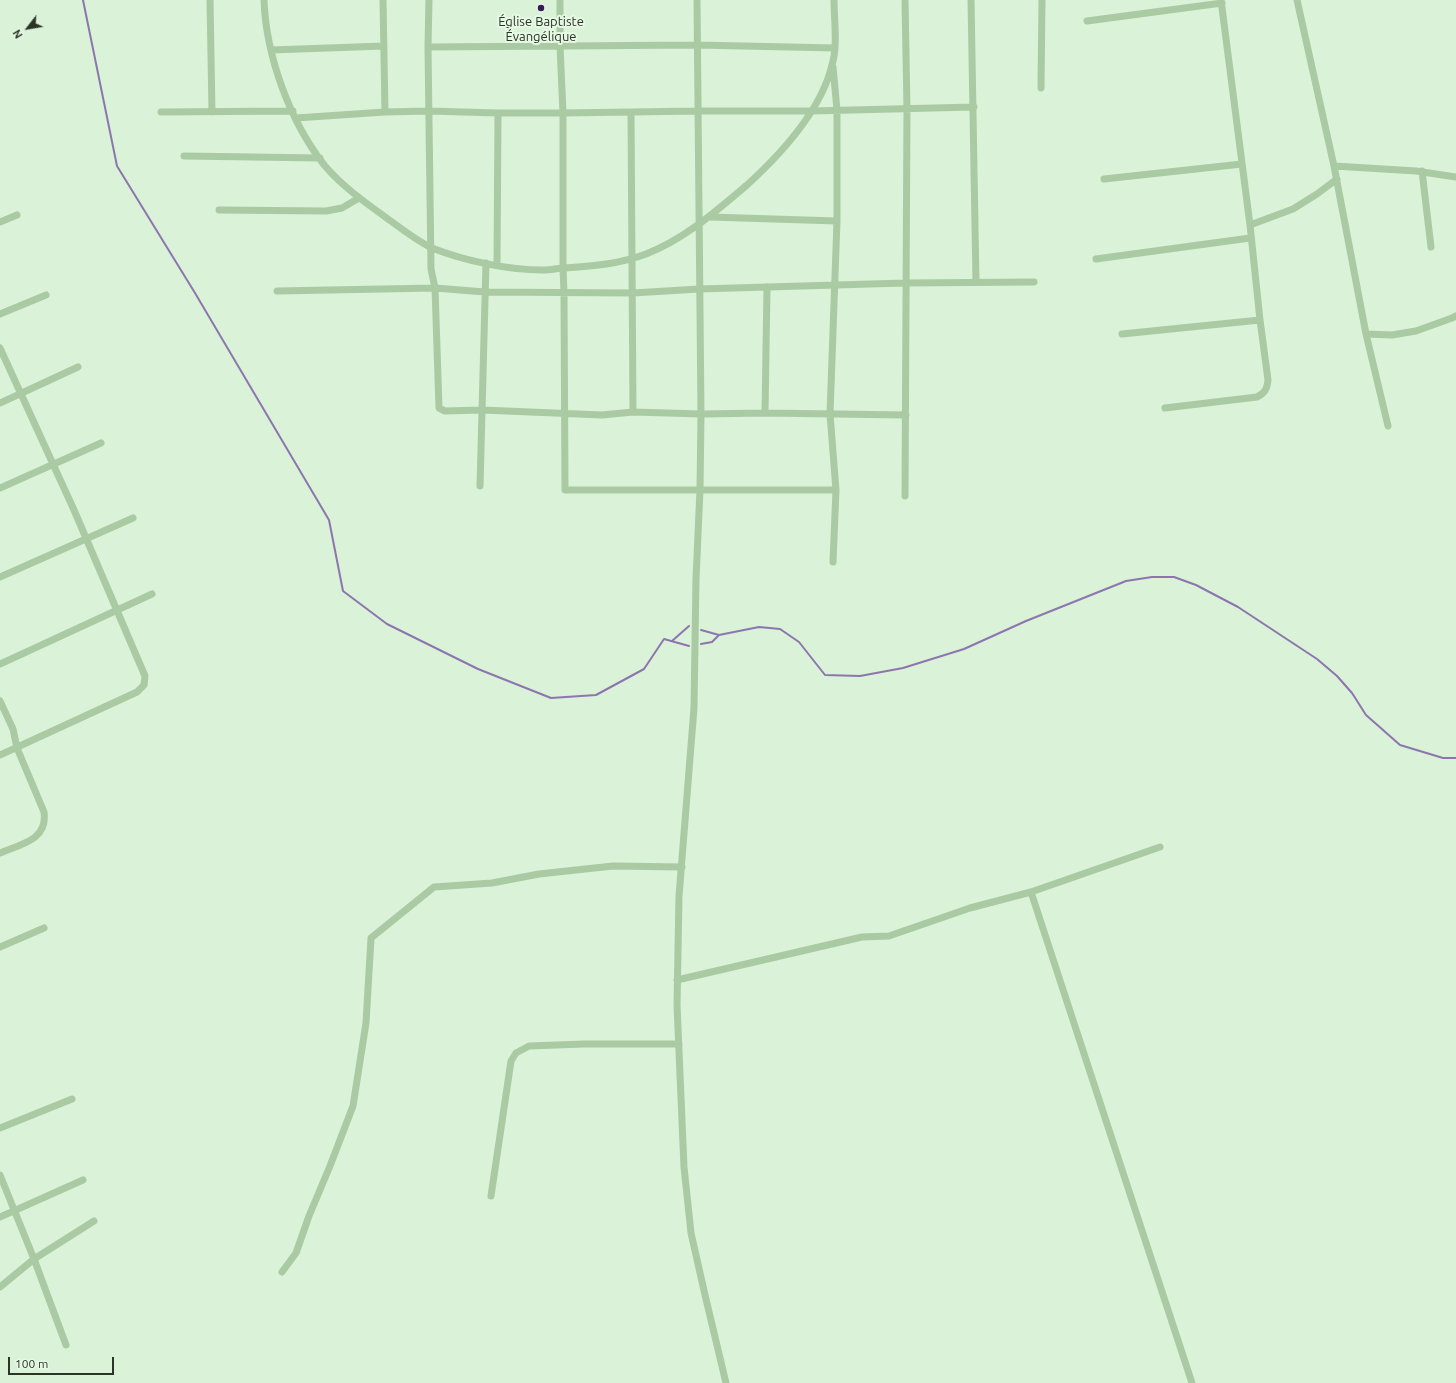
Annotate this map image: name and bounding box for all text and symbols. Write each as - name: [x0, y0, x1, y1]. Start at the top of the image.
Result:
- marker: Église Baptiste Évangélique: [536, 3, 546, 13]
- north arrow: [8, 8, 48, 48]
- place label: Église Baptiste Évangélique: [498, 14, 584, 45]
- text: N: [10, 28, 25, 41]
- scale bar: [10, 1349, 116, 1375]
- text: 100 m: [15, 1357, 48, 1370]

